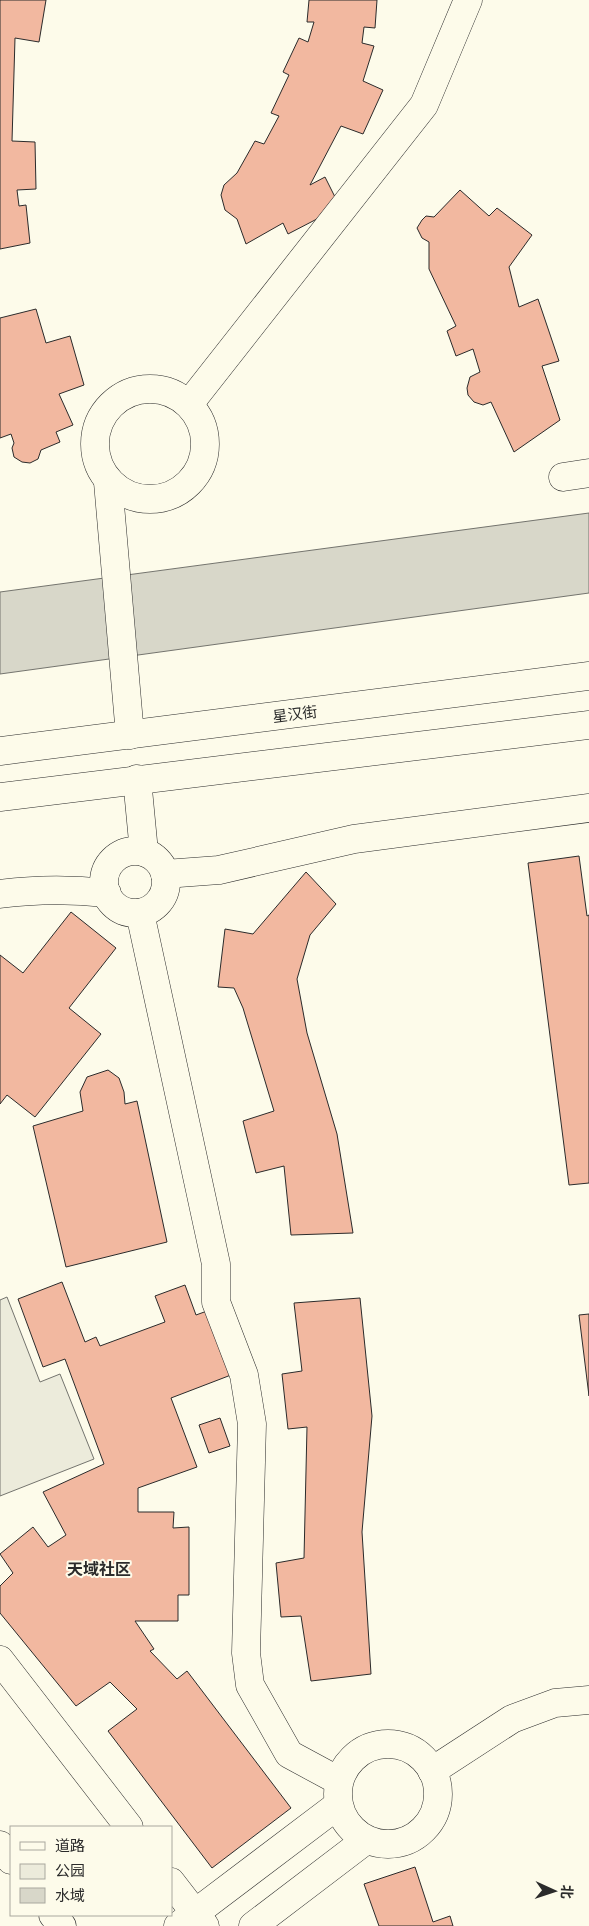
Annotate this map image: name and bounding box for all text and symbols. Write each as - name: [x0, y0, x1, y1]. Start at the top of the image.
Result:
- street label: 星汉街: [272, 702, 318, 726]
- district label: 天域社区: [67, 1559, 131, 1579]
- legend: [10, 1826, 172, 1916]
- text: 道路: [55, 1836, 85, 1855]
- text: 公园: [55, 1861, 85, 1880]
- north arrow: [529, 1866, 579, 1916]
- text: 北: [558, 1884, 576, 1899]
- text: 水域: [55, 1886, 85, 1905]

